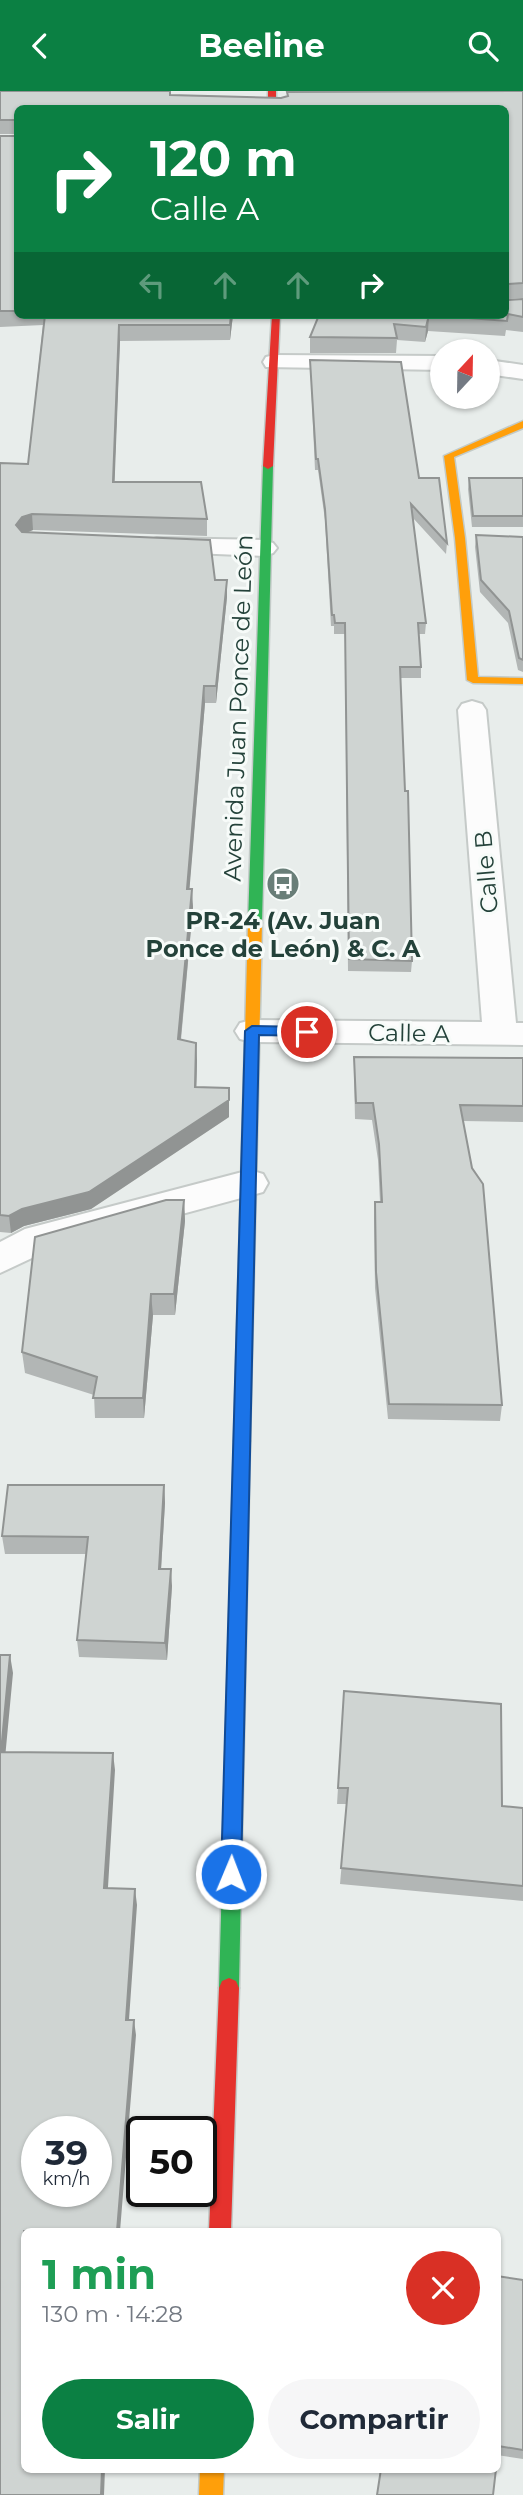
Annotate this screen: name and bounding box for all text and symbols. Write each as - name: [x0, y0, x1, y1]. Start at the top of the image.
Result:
- text: Beeline: [198, 26, 325, 65]
- icon: back: [21, 27, 59, 65]
- icon: search: [464, 27, 502, 65]
- text: 120 m: [150, 129, 297, 188]
- icon: right: [35, 133, 126, 224]
- text: Calle A: [150, 189, 259, 228]
- icon: left: [133, 266, 171, 304]
- icon: ahead: [206, 266, 244, 304]
- icon: ahead: [279, 266, 317, 304]
- icon: right: [352, 266, 390, 304]
- north arrow: [430, 339, 500, 409]
- map controls: [430, 339, 500, 409]
- street label: Avenida Juan Ponce de León: [217, 534, 259, 882]
- street label: Calle B: [468, 829, 504, 915]
- bus stop icon: PR-24 (Av. Juan Ponce de León) & C. A: [264, 865, 302, 903]
- place label: PR-24 (Av. Juan Ponce de León) & C. A: [146, 906, 421, 963]
- pin: [277, 1002, 337, 1062]
- icon: arrive: [288, 1013, 326, 1051]
- street label: Calle A: [368, 1018, 451, 1048]
- position arrow: [194, 1837, 268, 1911]
- speed limit sign: 50: [126, 2116, 217, 2207]
- text: 39: [45, 2131, 88, 2174]
- text: km/h: [42, 2168, 91, 2190]
- text: 1 min: [42, 2248, 156, 2300]
- button: close: [406, 2251, 480, 2325]
- text: 130 m · 14:28: [42, 2300, 183, 2328]
- button: Salir: [42, 2379, 254, 2459]
- button: Compartir: [268, 2379, 480, 2459]

